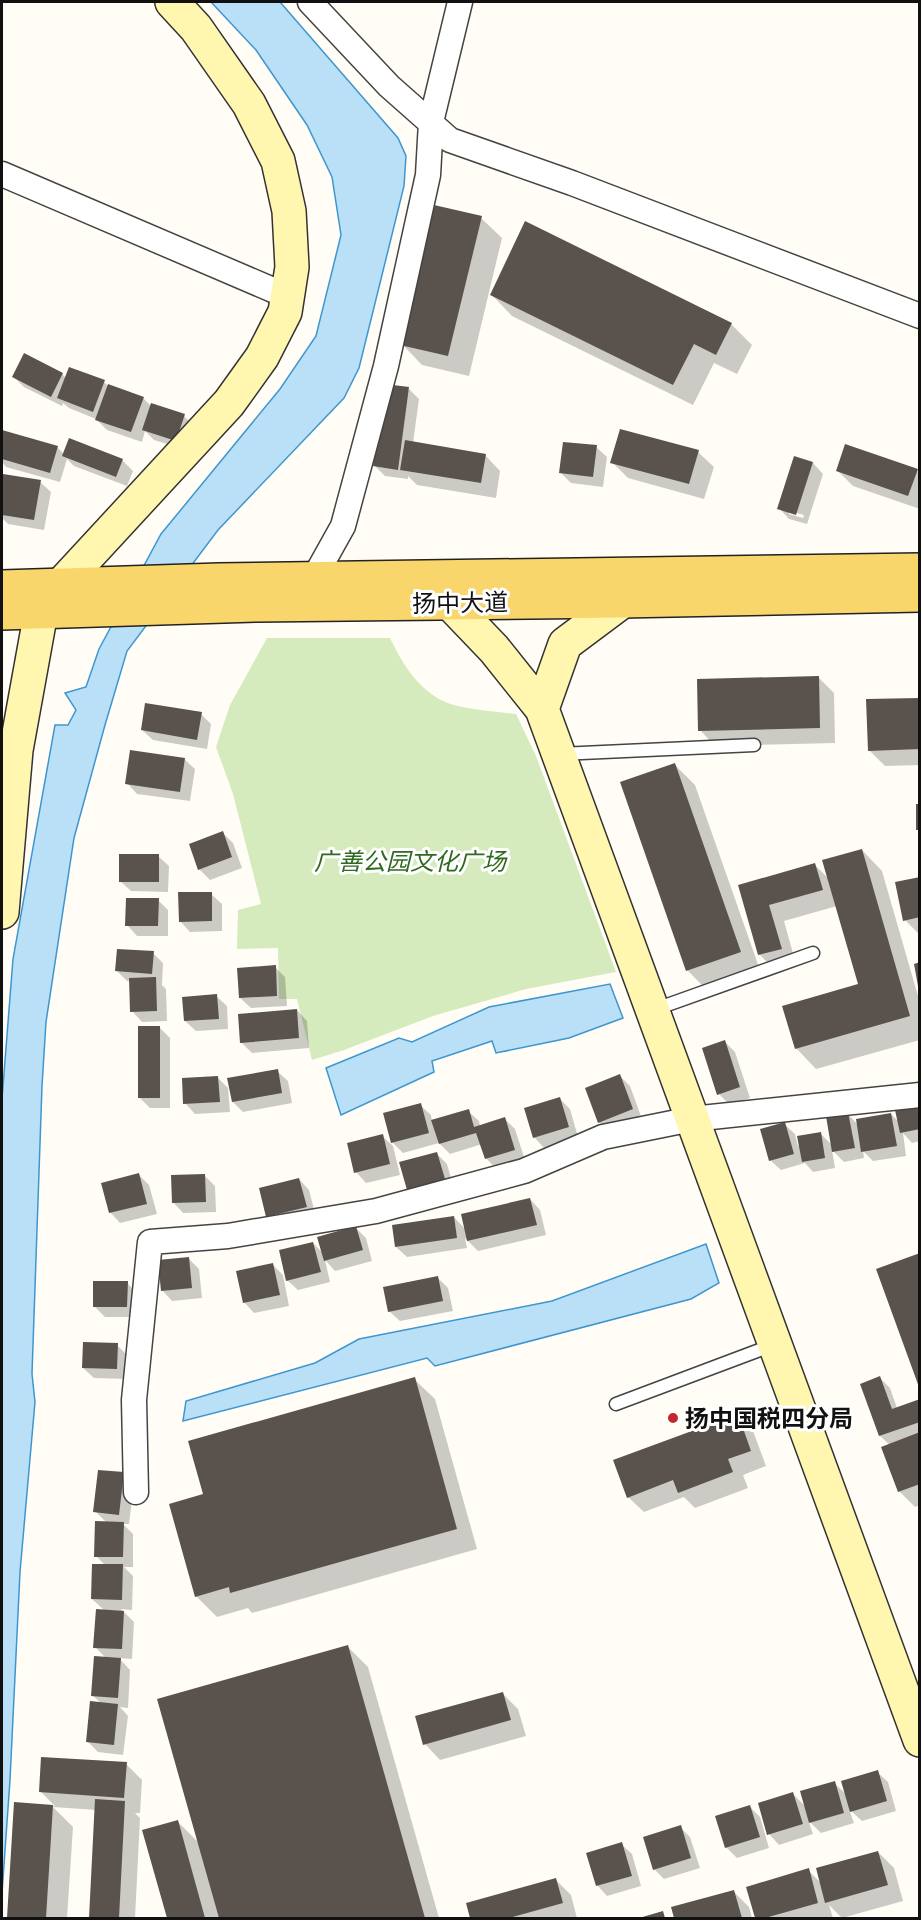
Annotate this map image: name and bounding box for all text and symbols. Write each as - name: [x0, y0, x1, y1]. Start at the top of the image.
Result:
- street label: 扬中大道: [412, 588, 508, 618]
- park label: 广善公园文化广场: [314, 847, 508, 876]
- place label: 扬中国税四分局: [685, 1404, 853, 1433]
- marker: 扬中国税四分局: [666, 1411, 680, 1425]

